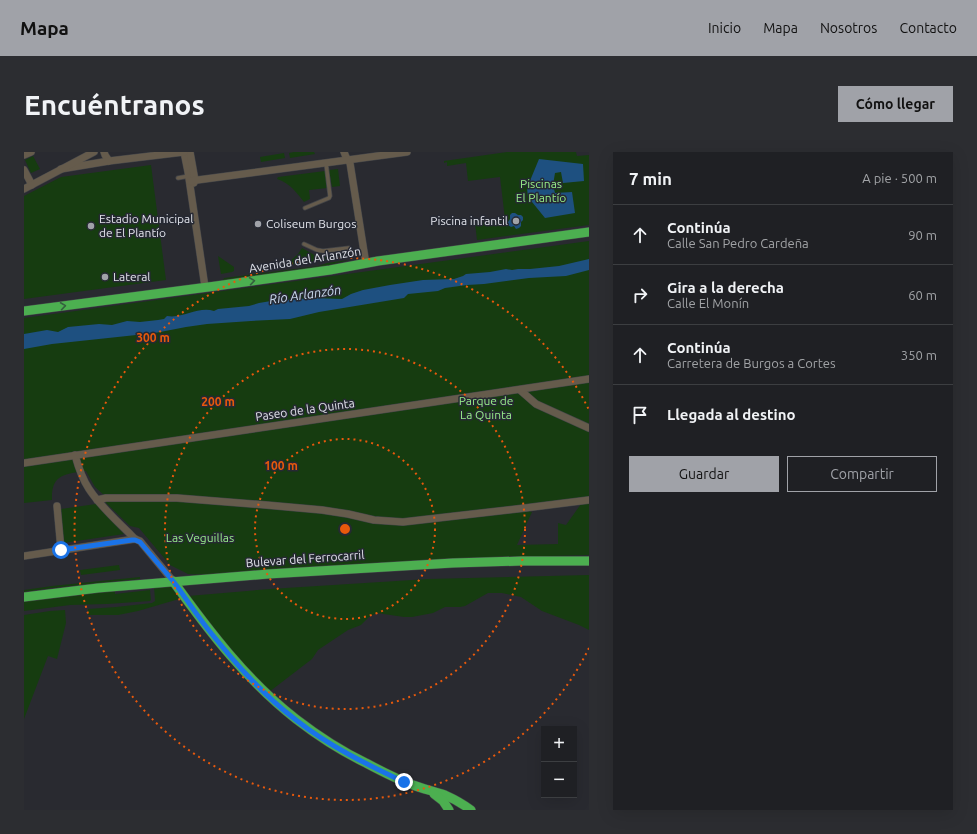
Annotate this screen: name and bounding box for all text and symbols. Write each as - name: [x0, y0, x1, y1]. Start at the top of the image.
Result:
- text: Mapa: [20, 17, 69, 39]
- text: Inicio: [708, 20, 741, 36]
- text: Mapa: [763, 20, 798, 36]
- text: Nosotros: [820, 20, 877, 36]
- text: Contacto: [899, 20, 957, 36]
- button: Cómo llegar: [838, 86, 953, 122]
- text: Encuéntranos: [24, 89, 205, 120]
- text: 7 min: [629, 169, 672, 188]
- text: A pie · 500 m: [862, 171, 937, 185]
- park label: Piscinas El Plantío: [516, 177, 566, 204]
- place label: Estadio Municipal de El Plantío: [99, 212, 193, 239]
- place label: Piscina infantil: [430, 214, 508, 227]
- marker: Piscina infantil: [511, 216, 521, 226]
- place label: Coliseum Burgos: [266, 217, 356, 230]
- marker: Coliseum Burgos: [253, 219, 263, 229]
- text: Continúa: [667, 219, 731, 236]
- marker: Estadio Municipal de El Plantío: [86, 221, 96, 231]
- icon: ahead: [629, 224, 651, 246]
- text: 90 m: [908, 228, 937, 242]
- text: Calle San Pedro Cardeña: [667, 236, 809, 250]
- street label: Avenida del Arlanzón: [248, 244, 362, 275]
- place label: Lateral: [113, 270, 150, 283]
- marker: Lateral: [100, 272, 110, 282]
- one-way arrow: [249, 277, 255, 286]
- text: Gira a la derecha: [667, 279, 784, 296]
- water label: Río Arlanzón: [268, 282, 342, 306]
- icon: right: [629, 284, 651, 306]
- text: 60 m: [908, 288, 937, 302]
- text: Calle El Monín: [667, 296, 749, 310]
- one-way arrow: [60, 302, 66, 311]
- text: 300 m: [136, 331, 170, 344]
- text: Continúa: [667, 339, 731, 356]
- icon: ahead: [629, 344, 651, 366]
- text: 350 m: [901, 348, 937, 362]
- text: Carretera de Burgos a Cortes: [667, 356, 836, 370]
- park label: Parque de La Quinta: [459, 394, 513, 421]
- text: 200 m: [201, 395, 235, 408]
- street label: Paseo de la Quinta: [254, 396, 355, 423]
- icon: arrive: [629, 404, 651, 426]
- text: Llegada al destino: [667, 406, 796, 423]
- button: Guardar: [629, 456, 779, 492]
- button: Compartir: [787, 456, 937, 492]
- text: 100 m: [264, 459, 298, 472]
- centre of rings: [338, 522, 352, 536]
- park label: Las Veguillas: [166, 531, 234, 544]
- route start: [52, 541, 70, 559]
- street label: Bulevar del Ferrocarril: [245, 548, 365, 569]
- map controls: [541, 726, 577, 798]
- button: +: [541, 726, 577, 762]
- button: −: [541, 762, 577, 798]
- route end: [395, 773, 413, 791]

